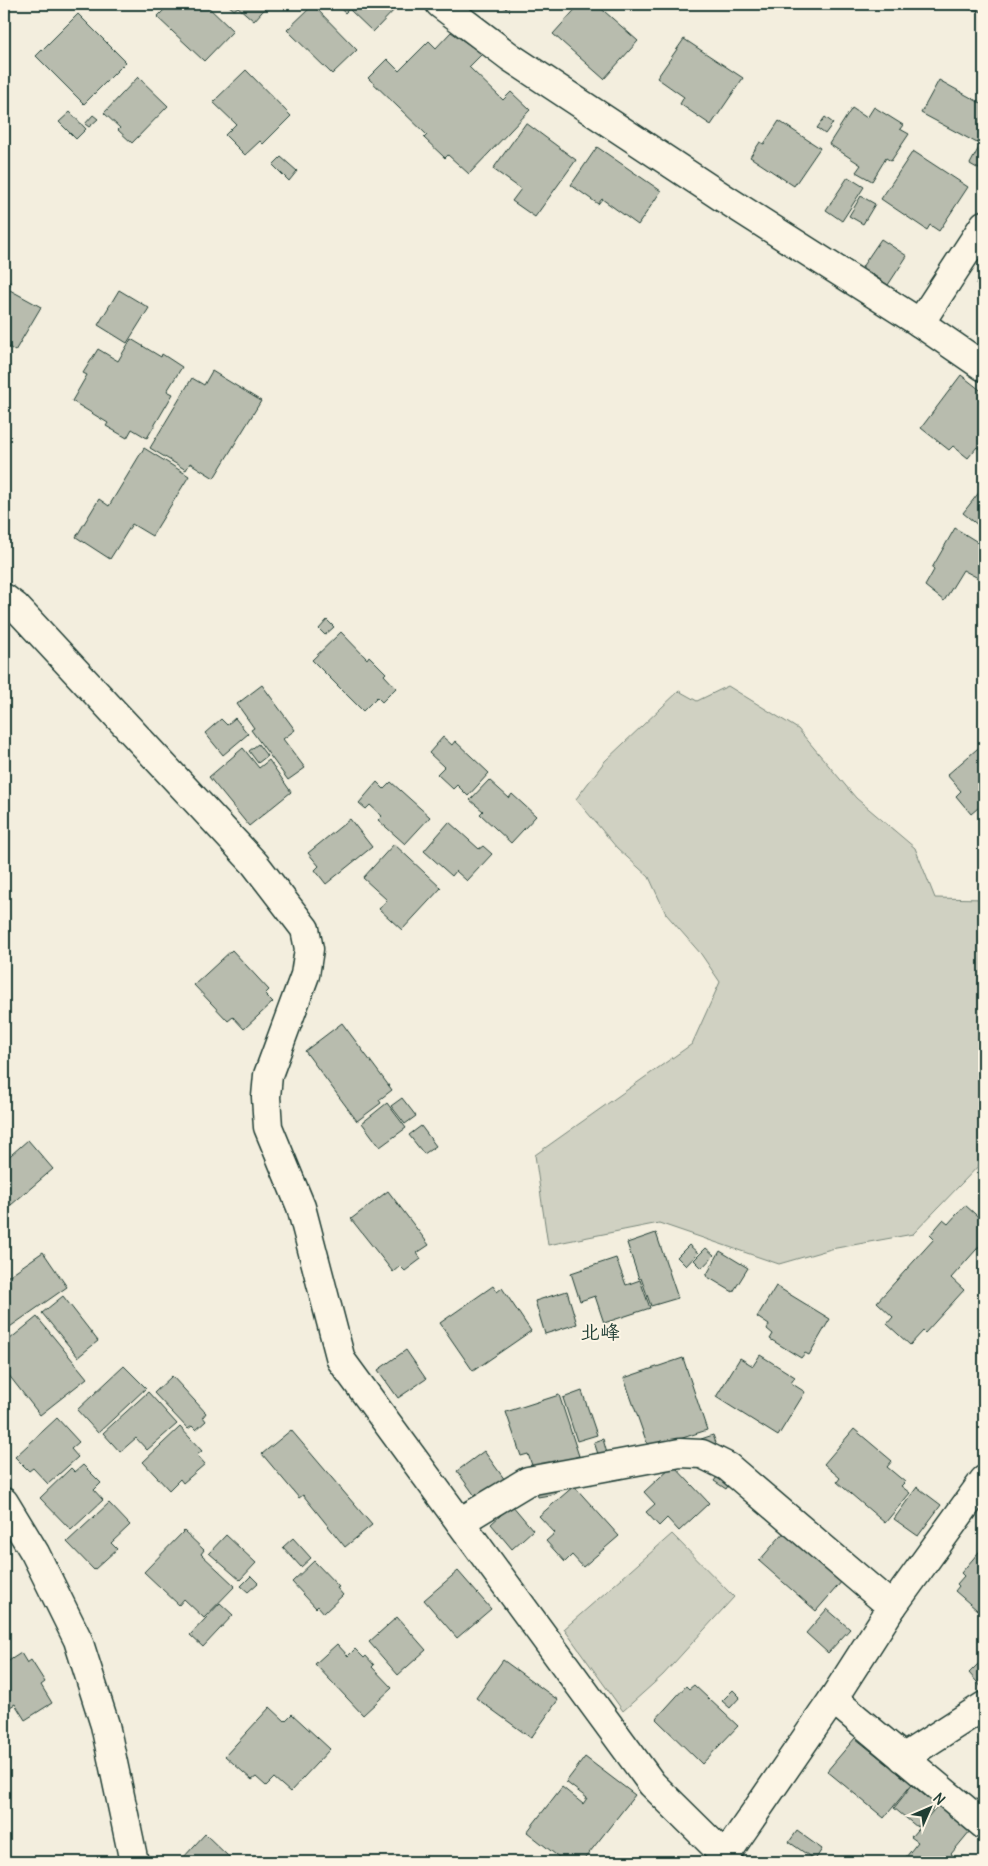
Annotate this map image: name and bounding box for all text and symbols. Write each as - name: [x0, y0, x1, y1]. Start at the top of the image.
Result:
- district label: 北峰: [580, 1319, 620, 1344]
- north arrow: [906, 1784, 956, 1834]
- text: N: [929, 1789, 949, 1809]

